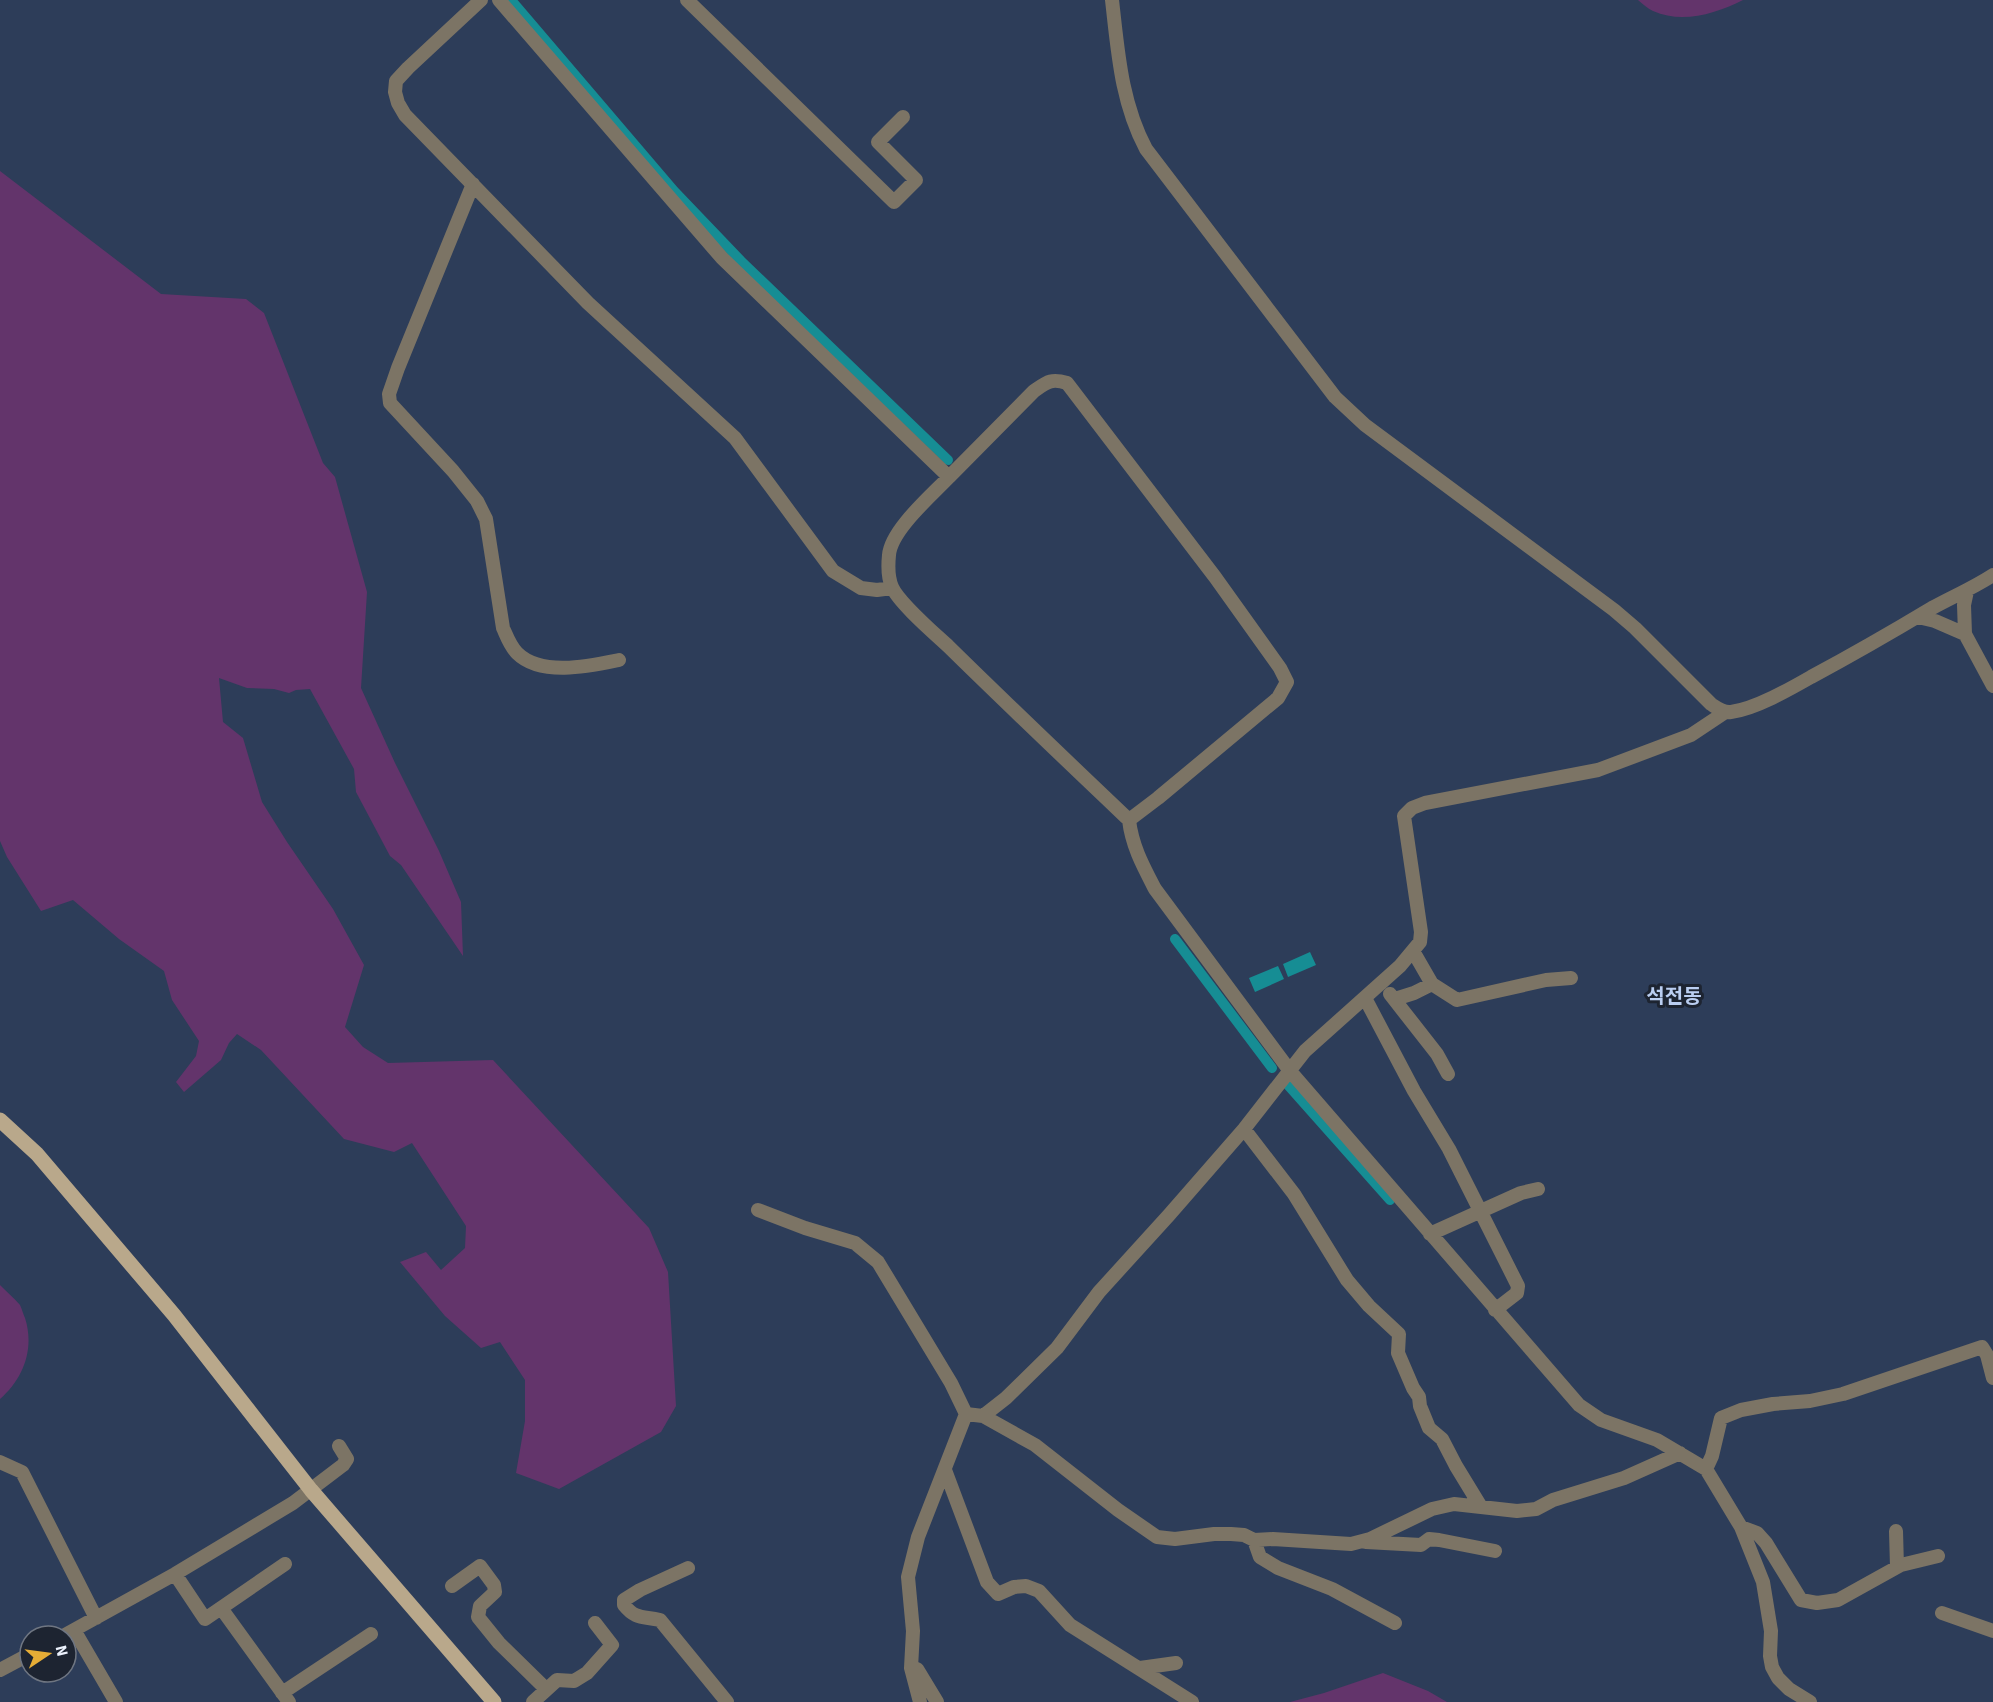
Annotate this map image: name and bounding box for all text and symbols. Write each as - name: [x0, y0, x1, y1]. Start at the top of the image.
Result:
- district label: 석전동: [1646, 983, 1702, 1011]
- north arrow: [18, 1624, 78, 1684]
- text: N: [50, 1643, 74, 1659]

